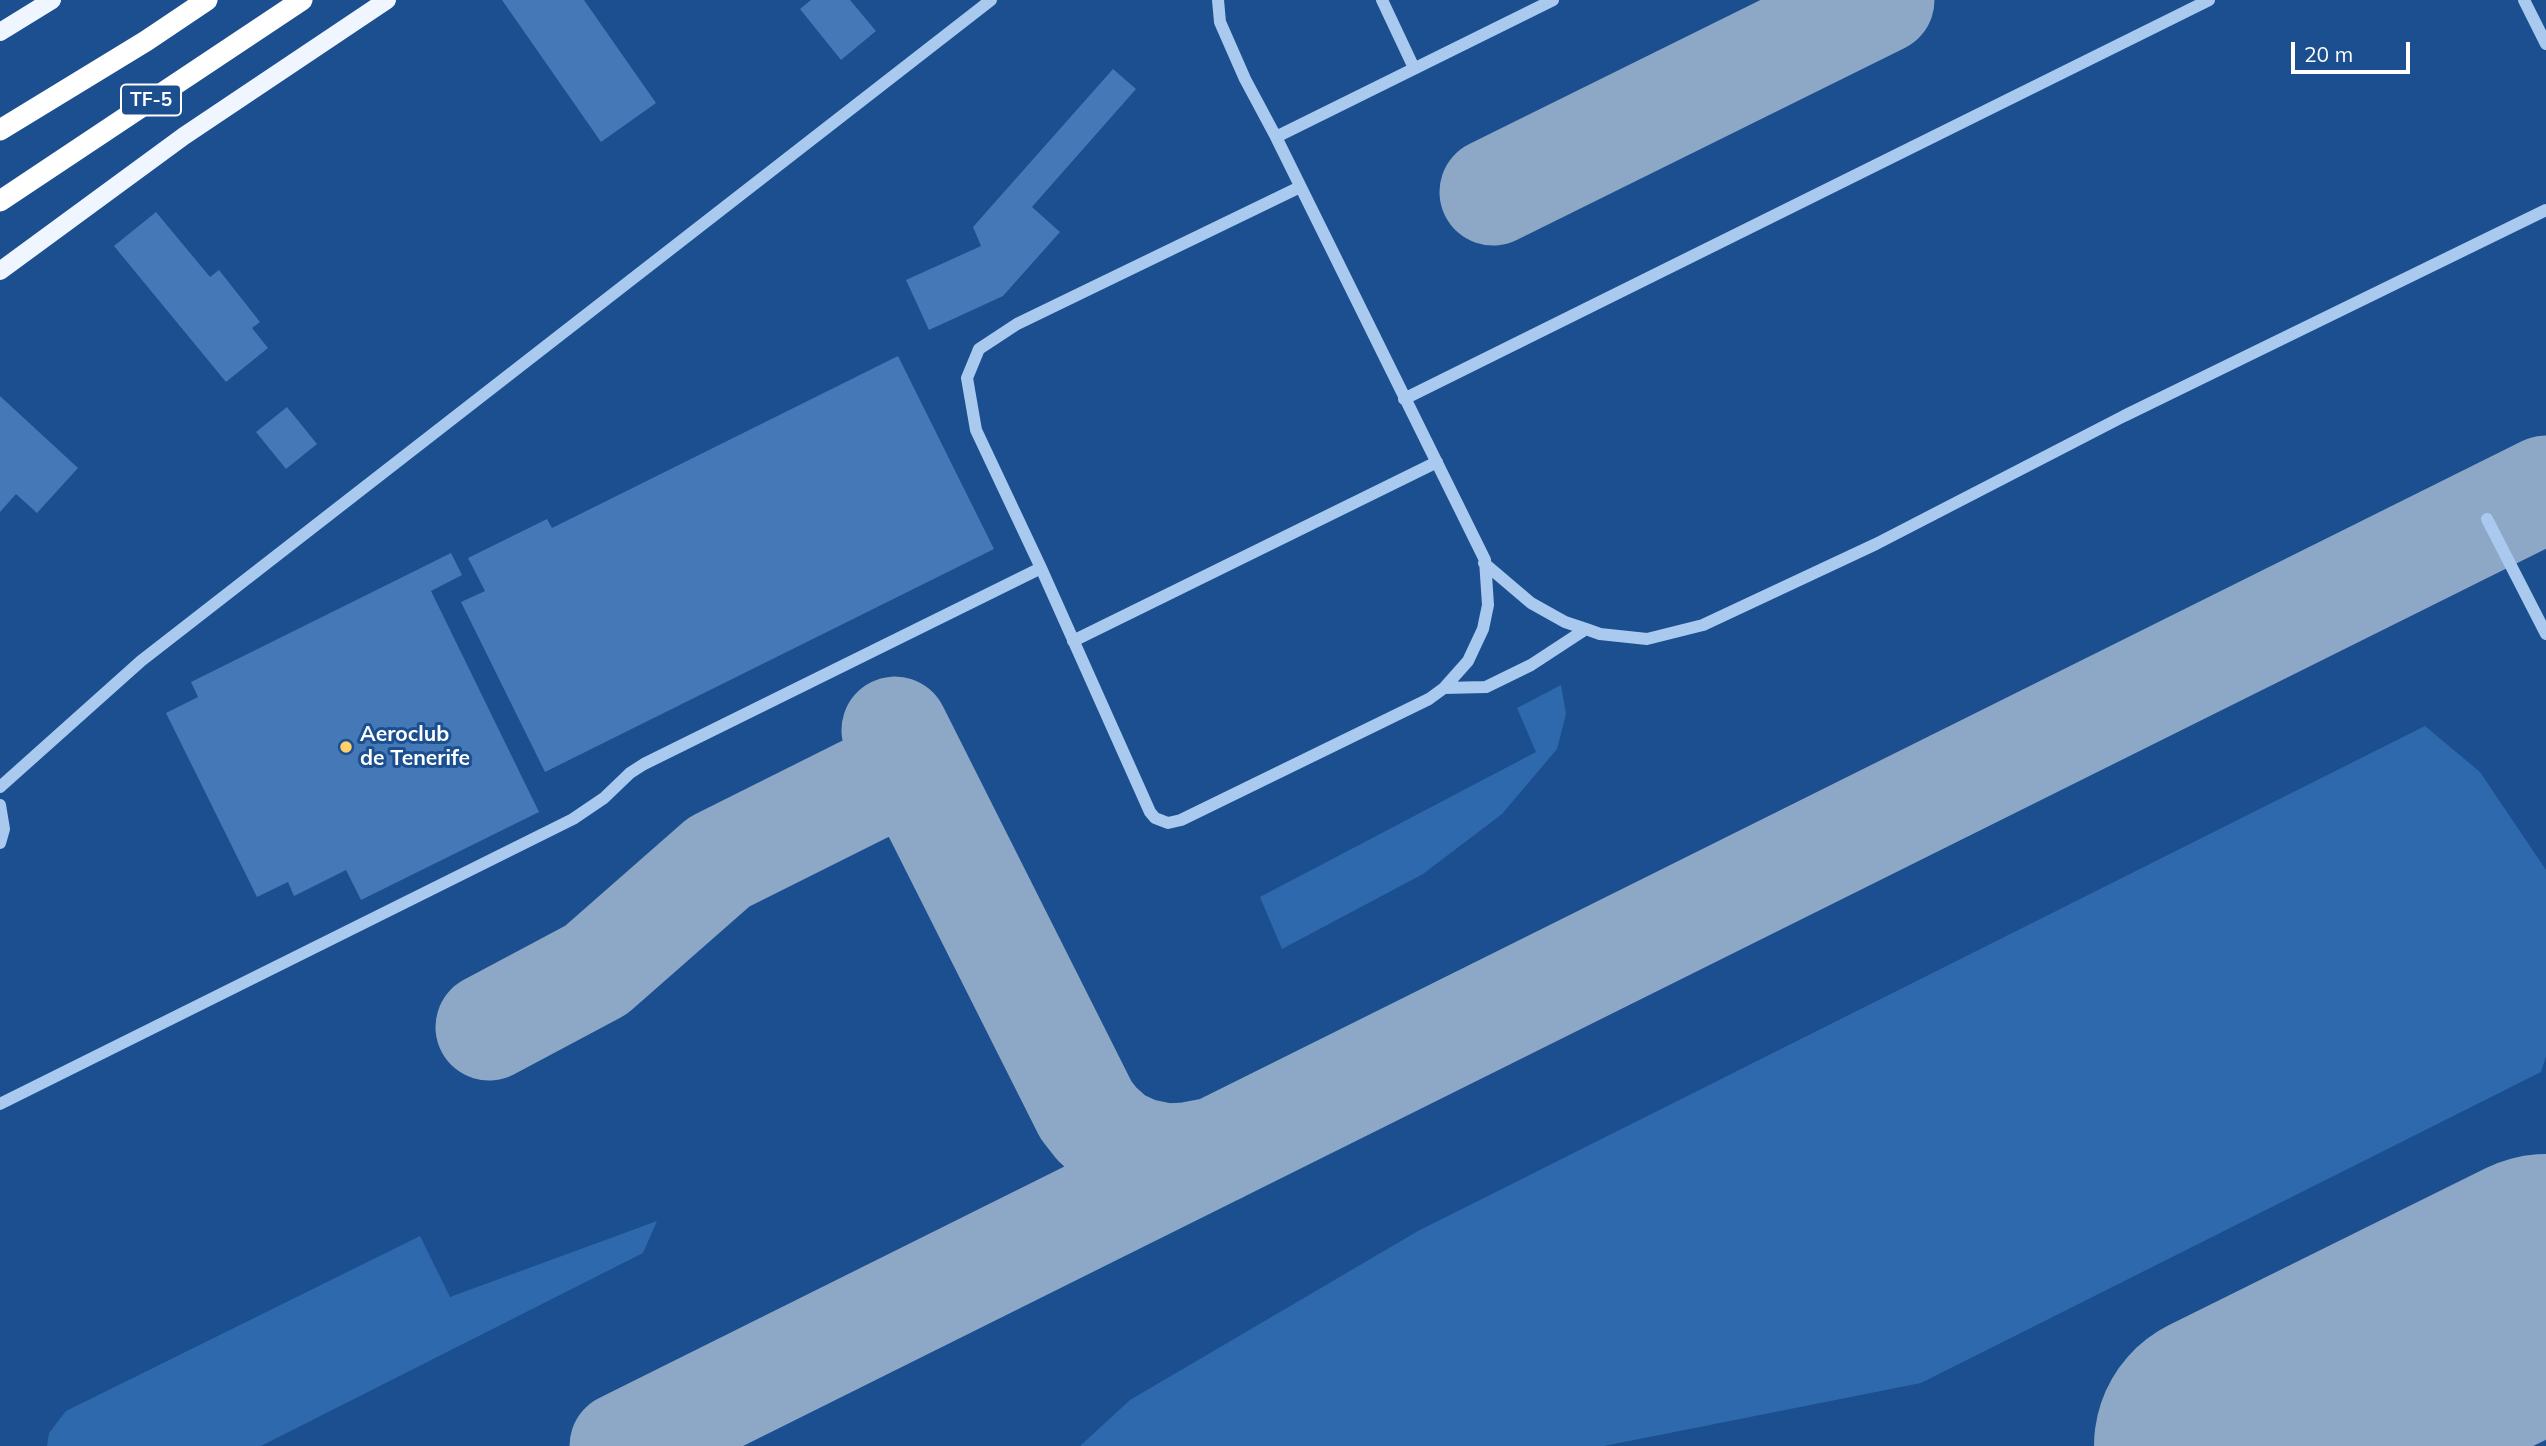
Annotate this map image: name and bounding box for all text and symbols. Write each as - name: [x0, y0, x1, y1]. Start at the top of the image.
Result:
- scale bar: [2294, 28, 2413, 72]
- text: 20 m: [2304, 41, 2353, 67]
- road number: TF-5: [121, 85, 181, 116]
- place label: Aeroclub de Tenerife: [360, 722, 470, 772]
- marker: Aeroclub de Tenerife: [338, 739, 354, 755]

